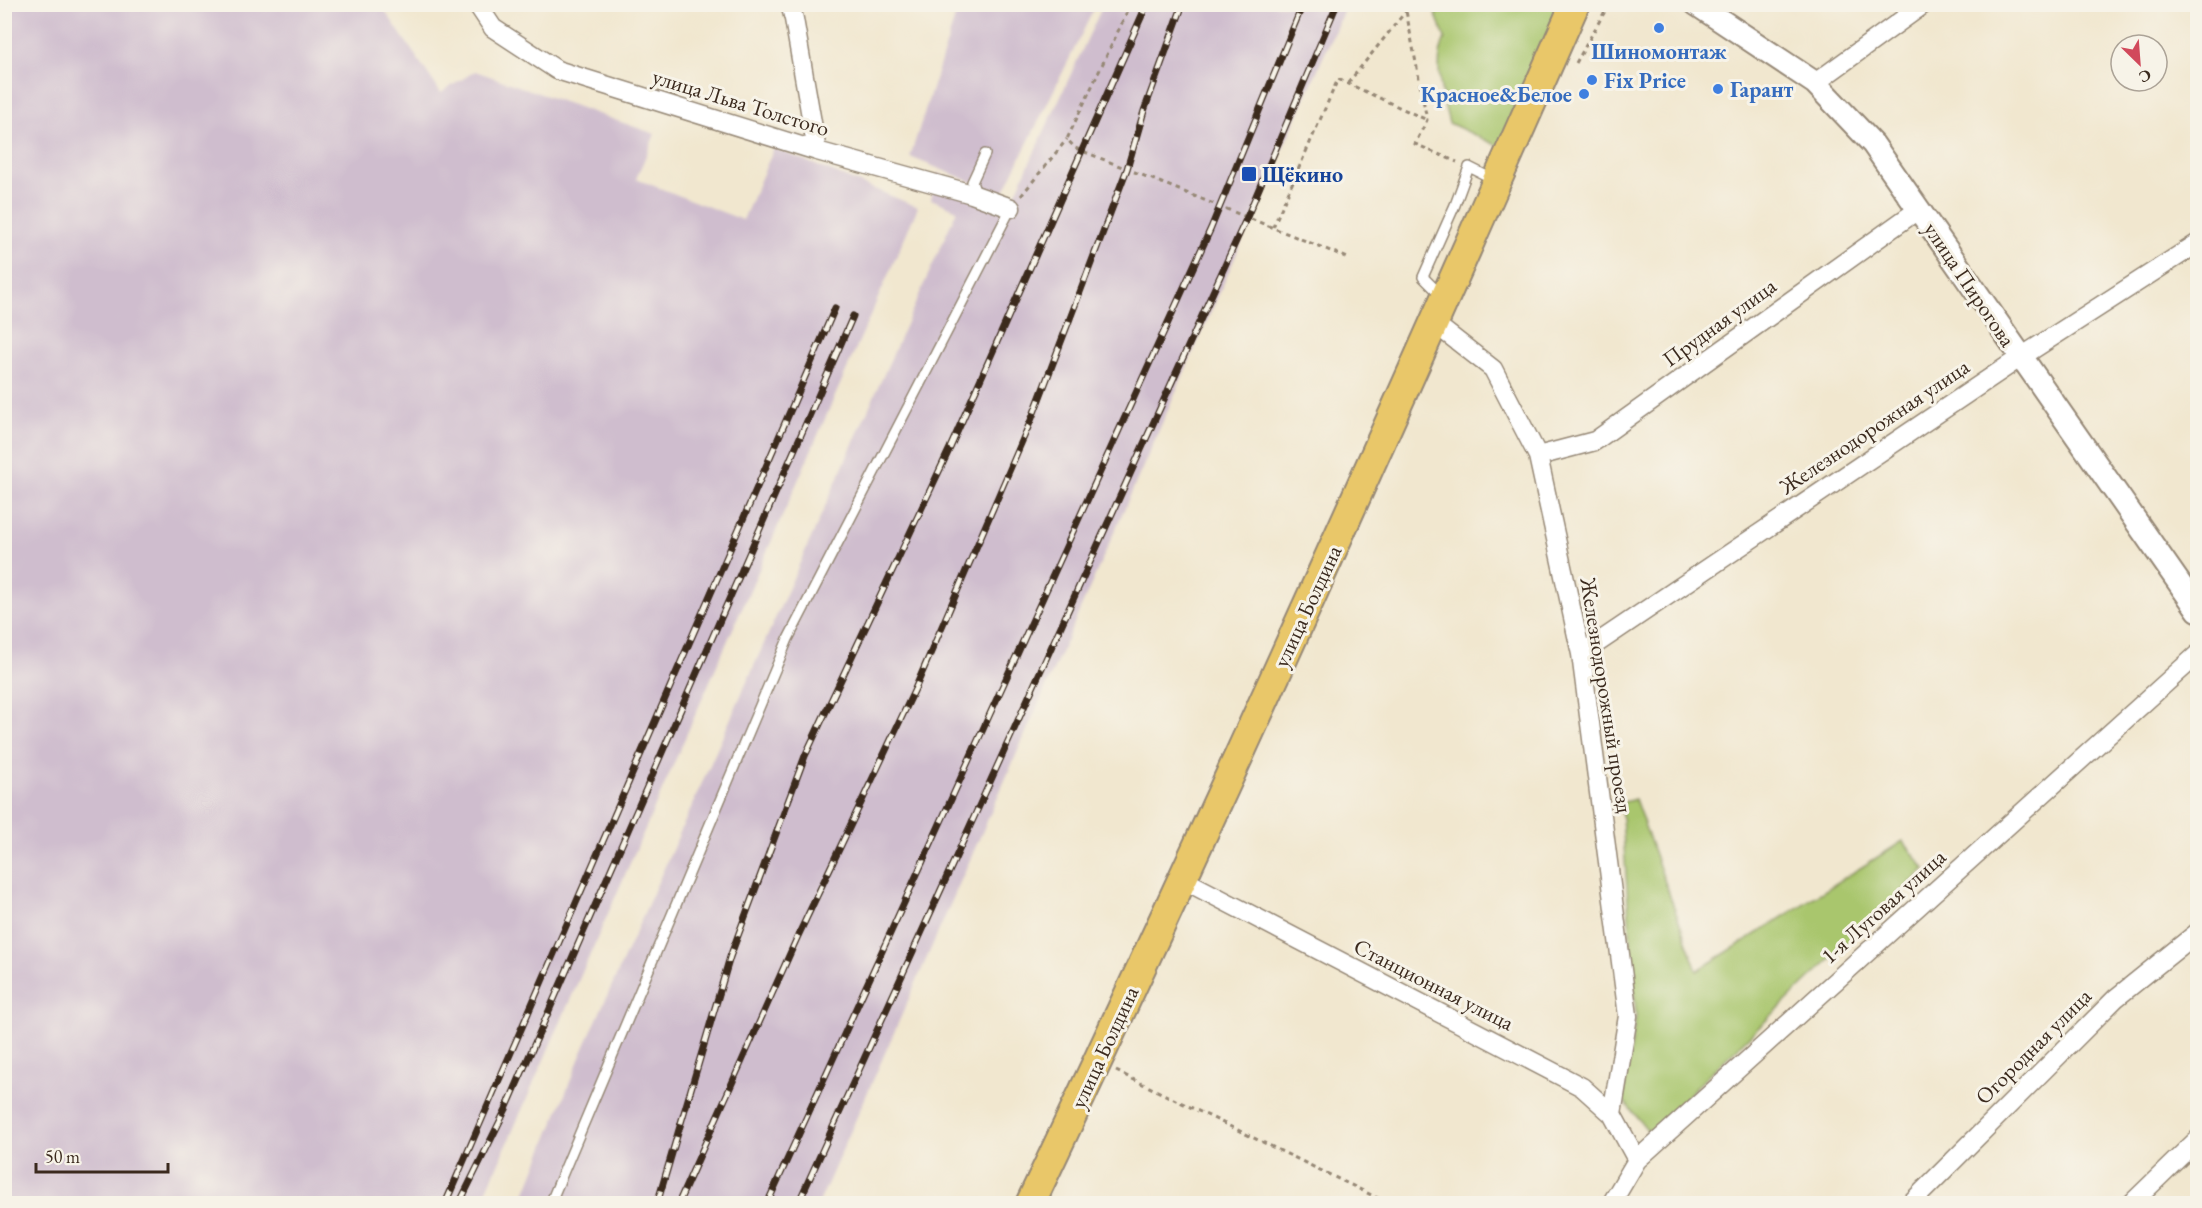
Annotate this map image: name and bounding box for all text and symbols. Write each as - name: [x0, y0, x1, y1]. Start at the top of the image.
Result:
- marker: Шиномонтаж: [1652, 21, 1666, 35]
- north arrow: [2109, 33, 2169, 93]
- place label: Шиномонтаж: [1591, 37, 1727, 66]
- street label: улица Льва Толстого: [649, 62, 833, 143]
- text: С: [2136, 64, 2155, 88]
- place label: Fix Price: [1604, 66, 1686, 95]
- marker: Fix Price: [1585, 73, 1599, 87]
- place label: Гарант: [1730, 75, 1794, 104]
- place label: Красное&Белое: [1420, 80, 1572, 109]
- marker: Гарант: [1711, 82, 1725, 96]
- marker: Красное&Белое: [1577, 87, 1591, 101]
- place label: Щёкино: [1262, 160, 1343, 189]
- marker: Щёкино: [1240, 165, 1258, 183]
- street label: улица Пирогова: [1917, 216, 2022, 353]
- street label: Прудная улица: [1657, 271, 1782, 374]
- street label: Железнодорожная улица: [1773, 352, 1975, 501]
- street label: улица Болдина: [1267, 540, 1348, 672]
- street label: Железнодорожный проезд: [1573, 574, 1639, 815]
- street label: 1-я Луговая улица: [1815, 842, 1952, 970]
- street label: Станционная улица: [1349, 932, 1519, 1037]
- street label: улица Болдина: [1064, 981, 1145, 1113]
- street label: Огородная улица: [1969, 982, 2098, 1111]
- scale bar: [36, 1136, 168, 1174]
- text: 50 m: [45, 1145, 80, 1168]

